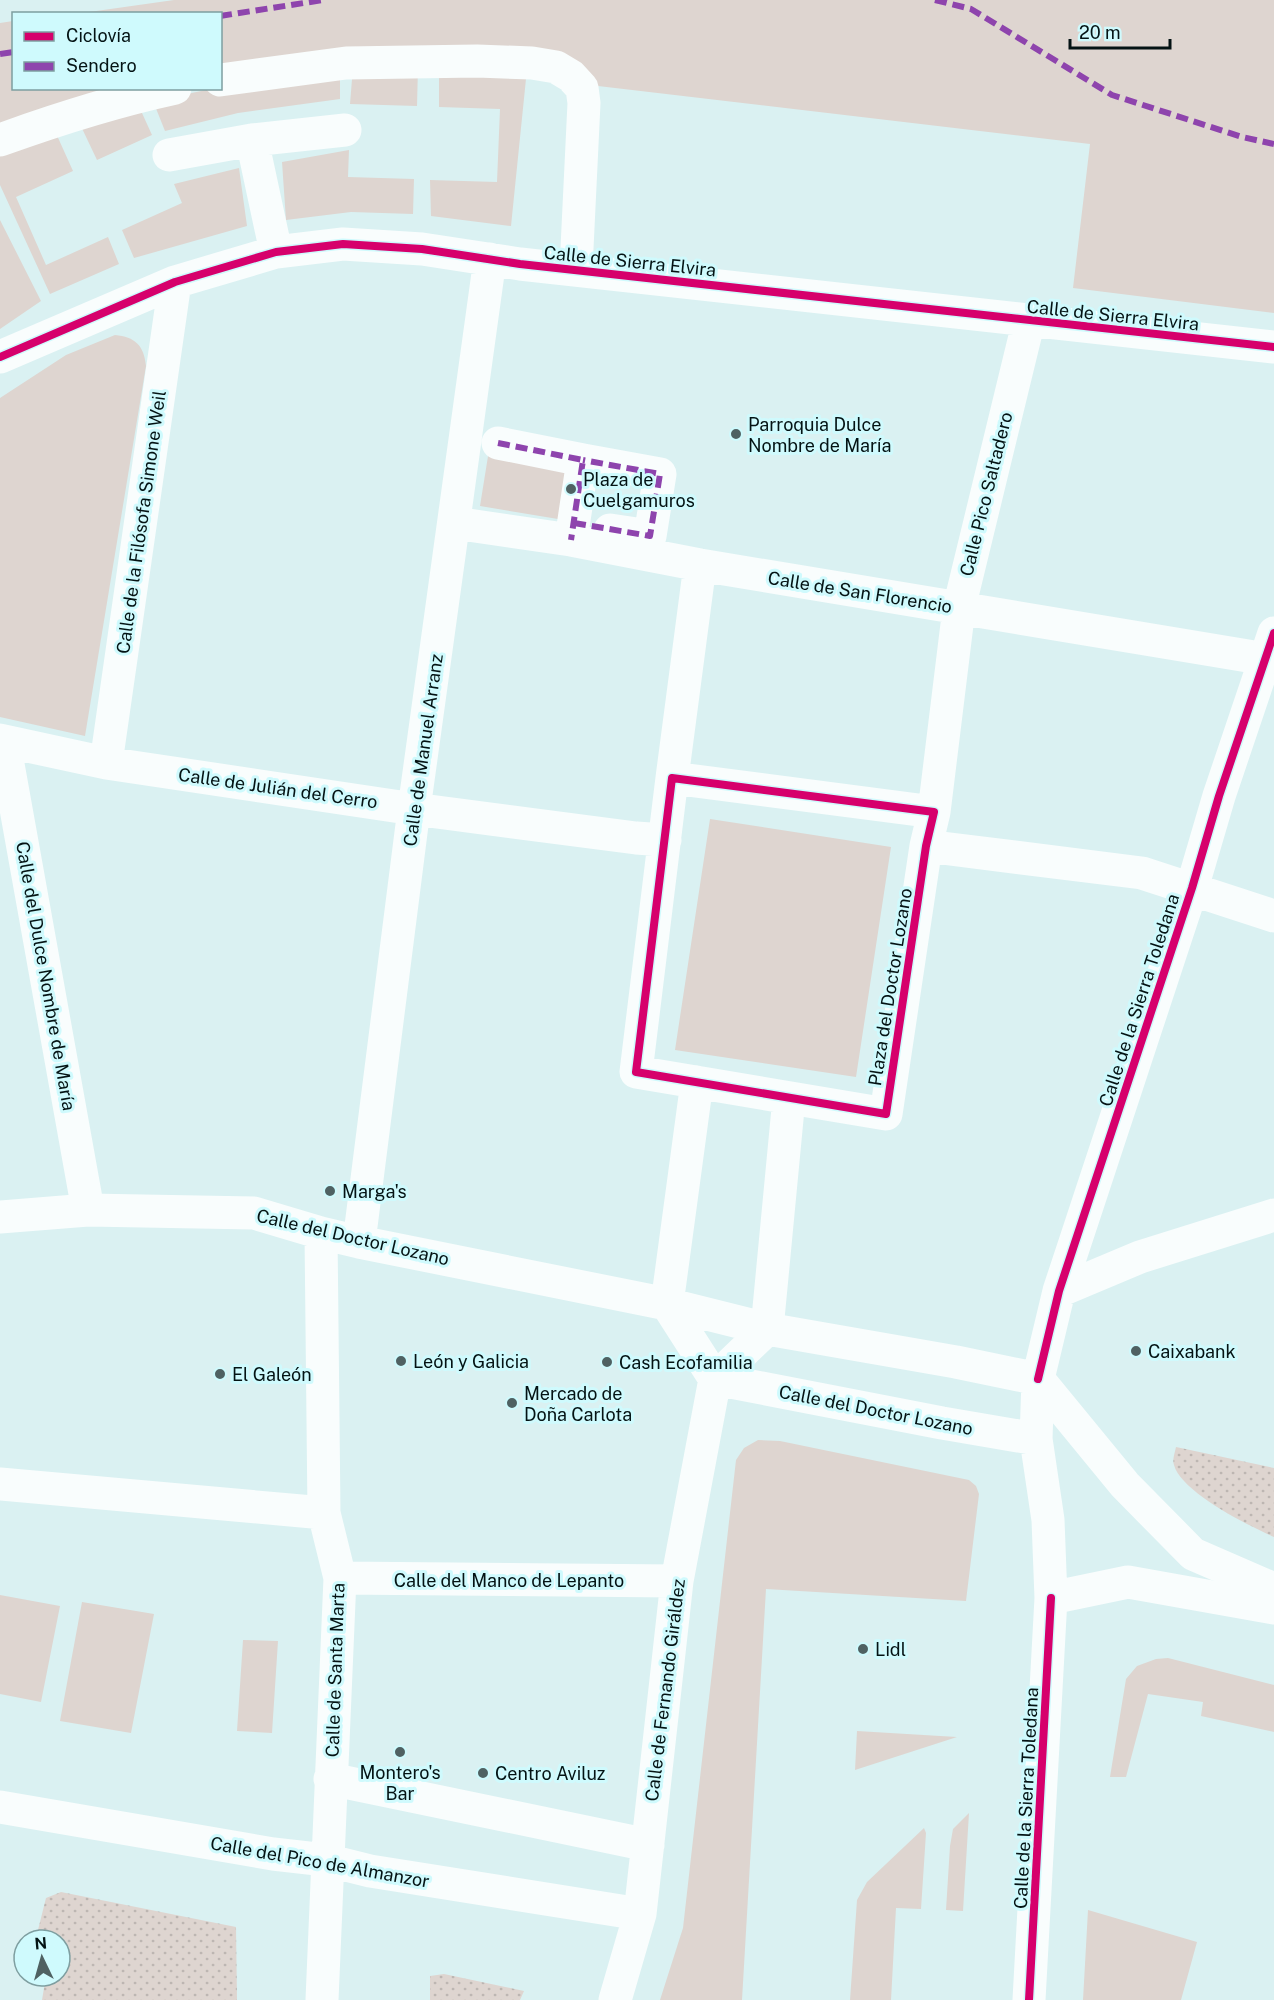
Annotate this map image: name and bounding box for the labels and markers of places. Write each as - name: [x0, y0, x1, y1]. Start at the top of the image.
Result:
- place label: Parroquia Dulce Nombre de María: [748, 414, 891, 456]
- marker: Parroquia Dulce Nombre de María: [729, 427, 743, 441]
- place label: Plaza de Cuelgamuros: [583, 469, 695, 511]
- marker: Plaza de Cuelgamuros: [564, 482, 578, 496]
- place label: Marga's: [342, 1181, 407, 1202]
- marker: Marga's: [323, 1184, 337, 1198]
- place label: Caixabank: [1148, 1341, 1236, 1362]
- marker: Caixabank: [1129, 1344, 1143, 1358]
- place label: León y Galicia: [413, 1351, 529, 1372]
- place label: Cash Ecofamilia: [619, 1352, 753, 1373]
- marker: León y Galicia: [394, 1354, 408, 1368]
- marker: Cash Ecofamilia: [600, 1355, 614, 1369]
- place label: El Galeón: [232, 1364, 312, 1385]
- marker: El Galeón: [213, 1367, 227, 1381]
- place label: Mercado de Doña Carlota: [524, 1383, 632, 1425]
- marker: Mercado de Doña Carlota: [505, 1396, 519, 1410]
- place label: Lidl: [875, 1639, 906, 1660]
- marker: Lidl: [856, 1642, 870, 1656]
- marker: Montero's Bar: [393, 1745, 407, 1759]
- place label: Montero's Bar: [359, 1762, 441, 1804]
- place label: Centro Aviluz: [495, 1763, 606, 1784]
- marker: Centro Aviluz: [476, 1766, 490, 1780]

